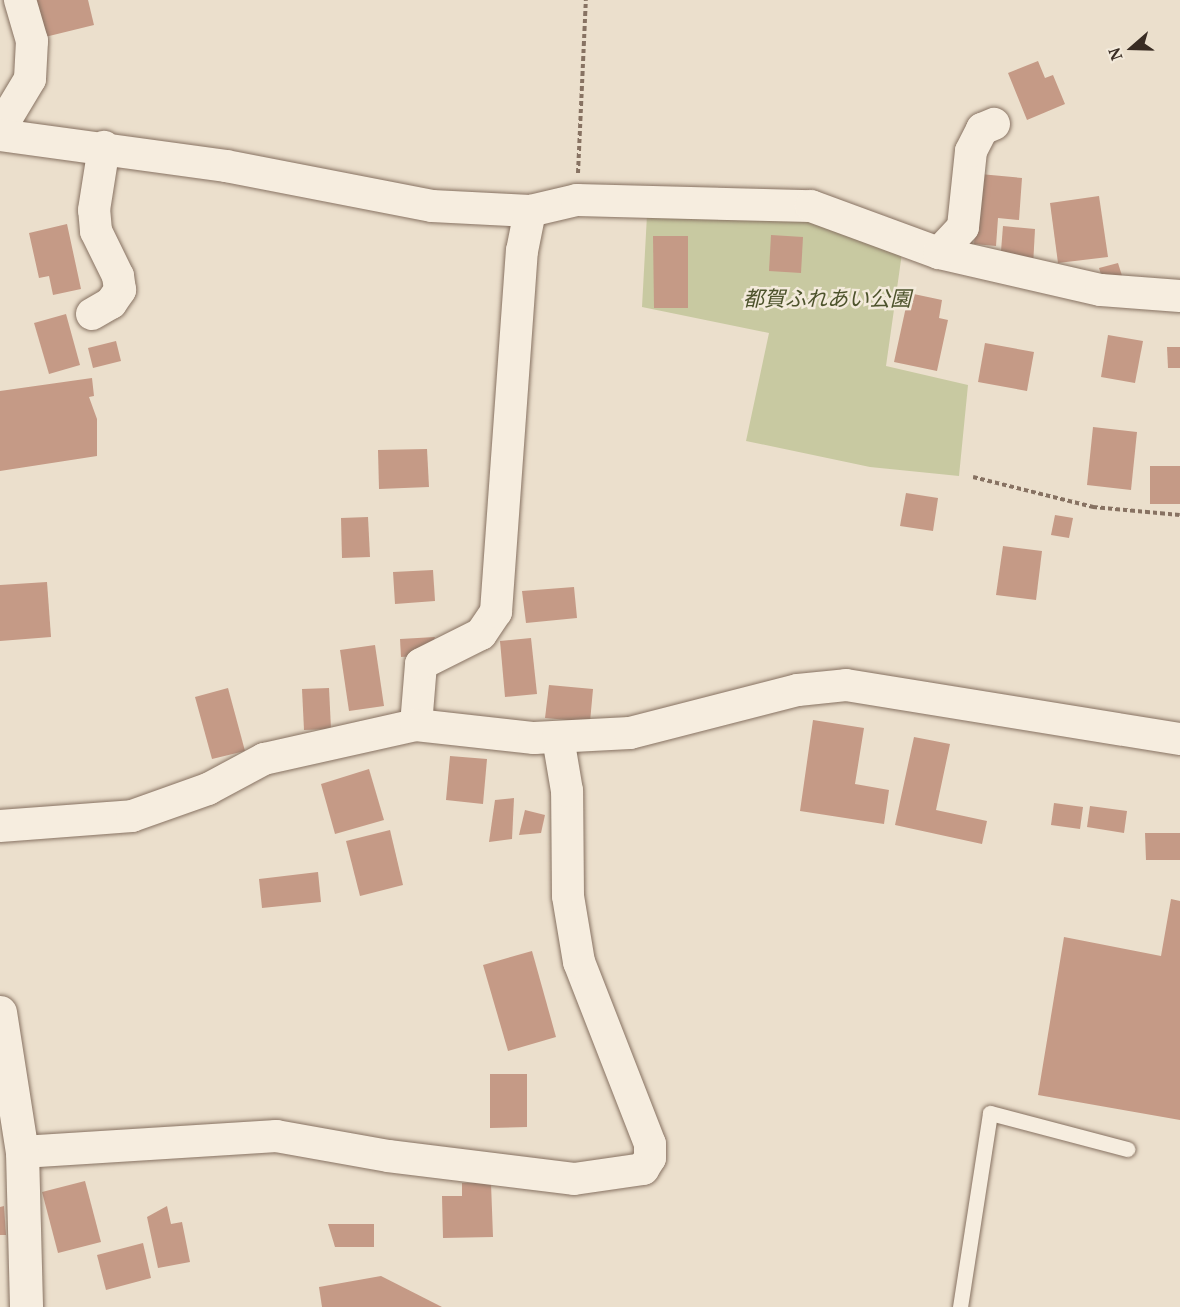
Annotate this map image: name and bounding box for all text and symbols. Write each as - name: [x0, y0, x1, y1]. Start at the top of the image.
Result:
- north arrow: [1102, 18, 1162, 78]
- text: N: [1103, 45, 1128, 64]
- park label: 都賀ふれあい公園: [743, 285, 911, 311]

